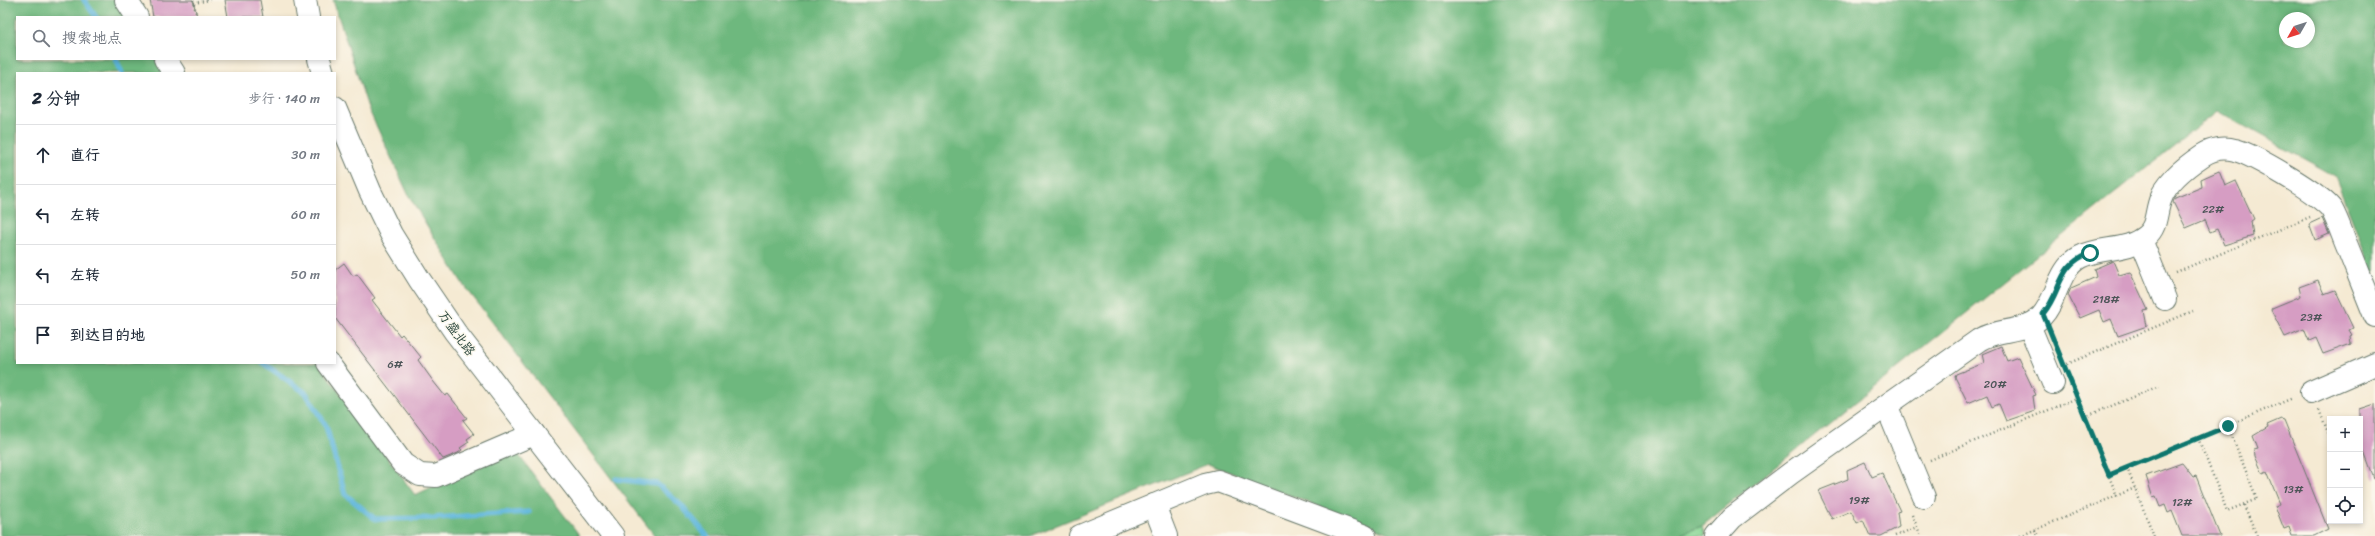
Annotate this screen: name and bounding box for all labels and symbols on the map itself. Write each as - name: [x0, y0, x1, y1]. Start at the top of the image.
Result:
- north arrow: [2279, 12, 2315, 48]
- house number: 22#: [2202, 200, 2225, 219]
- route start: [2081, 244, 2099, 262]
- house number: 218#: [2093, 290, 2120, 309]
- street label: 万盛北路: [432, 305, 482, 361]
- house number: 23#: [2300, 308, 2323, 327]
- house number: 6#: [387, 355, 404, 374]
- house number: 20#: [1984, 375, 2007, 394]
- route end: [2219, 417, 2237, 435]
- house number: 13#: [2283, 480, 2304, 499]
- house number: 19#: [1849, 491, 1870, 510]
- house number: 12#: [2172, 493, 2193, 512]

